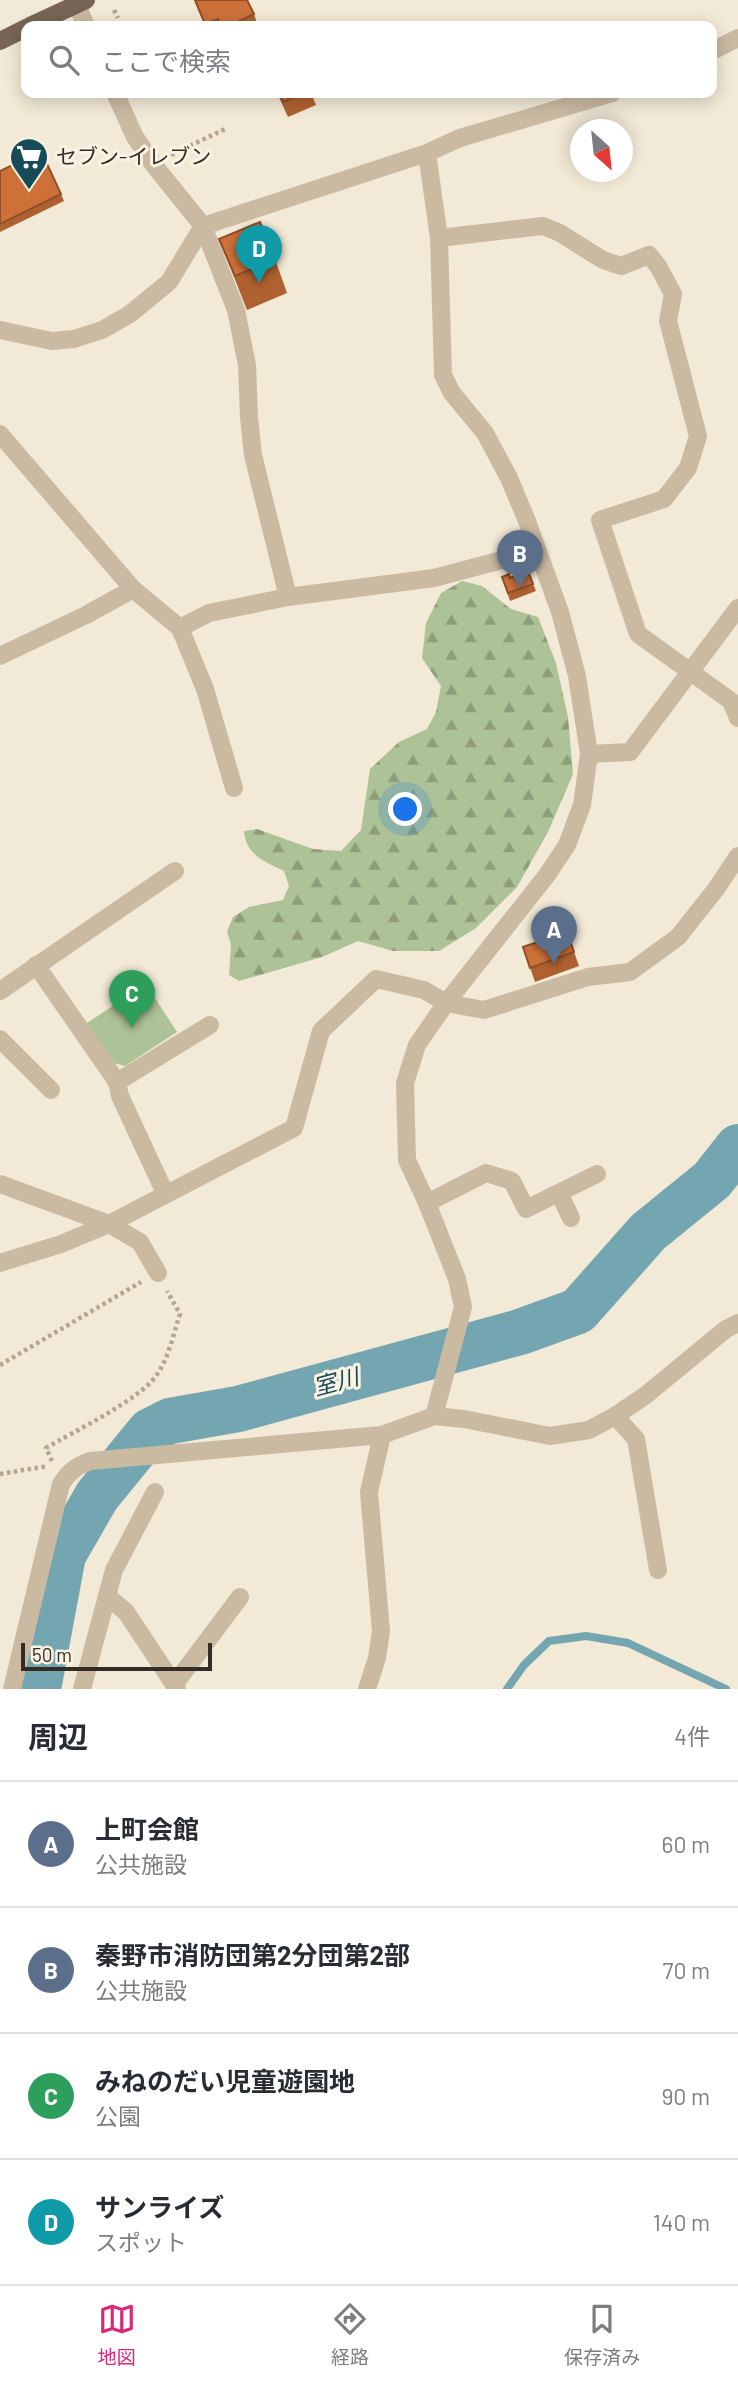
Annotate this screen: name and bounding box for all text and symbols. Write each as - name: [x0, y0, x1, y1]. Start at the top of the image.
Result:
- search box: [21, 21, 717, 98]
- icon: search: [45, 41, 83, 79]
- text: ここで検索: [101, 45, 231, 76]
- north arrow: [570, 119, 633, 182]
- supermarket icon: セブン-イレブン: [8, 136, 50, 191]
- place label: セブン-イレブン: [56, 143, 211, 168]
- pin: D: [236, 225, 282, 283]
- pin: B: [497, 530, 543, 588]
- your location: [388, 792, 422, 826]
- pin: A: [531, 906, 577, 964]
- pin: C: [109, 970, 155, 1028]
- water label: 室川: [310, 1361, 364, 1401]
- scale bar: [21, 1640, 212, 1672]
- text: 50 m: [32, 1643, 72, 1666]
- text: 周辺: [28, 1718, 88, 1754]
- text: 4件: [674, 1722, 710, 1750]
- text: 上町会館: [95, 1813, 199, 1844]
- text: A: [43, 1830, 59, 1858]
- text: 60 m: [662, 1830, 710, 1858]
- text: 公共施設: [95, 1850, 187, 1878]
- text: 秦野市消防団第2分団第2部: [95, 1939, 410, 1970]
- text: B: [44, 1956, 58, 1984]
- text: 70 m: [663, 1956, 710, 1984]
- text: 公共施設: [95, 1976, 187, 2004]
- text: みねのだい児童遊園地: [95, 2065, 355, 2096]
- text: C: [44, 2082, 58, 2110]
- text: 90 m: [661, 2082, 710, 2110]
- text: 公園: [95, 2102, 141, 2130]
- text: サンライズ: [95, 2191, 224, 2222]
- text: D: [44, 2208, 58, 2236]
- text: 140 m: [653, 2208, 710, 2236]
- text: スポット: [95, 2228, 187, 2256]
- tab: 地図: [98, 2300, 136, 2369]
- tab: 経路: [331, 2300, 369, 2369]
- tab: 保存済み: [564, 2300, 640, 2369]

